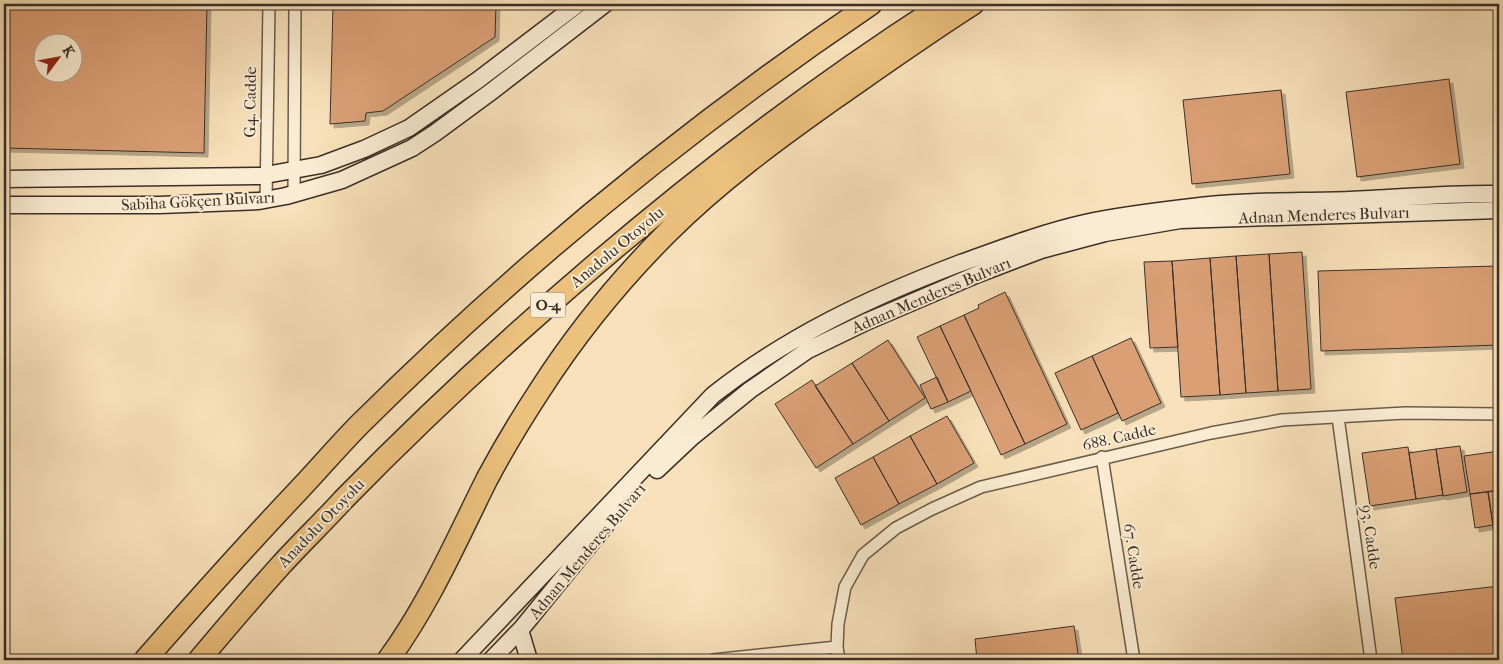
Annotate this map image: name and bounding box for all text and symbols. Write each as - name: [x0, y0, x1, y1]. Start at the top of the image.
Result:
- north arrow: [32, 32, 82, 82]
- text: K: [59, 43, 79, 61]
- street label: G4. Cadde: [240, 66, 260, 138]
- street label: Sabiha Gökçen Bulvarı: [121, 187, 276, 215]
- street label: Anadolu Otoyolu: [566, 202, 668, 292]
- street label: Adnan Menderes Bulvarı: [1237, 203, 1410, 228]
- street label: Adnan Menderes Bulvarı: [848, 253, 1014, 338]
- road number: O-4: [530, 292, 566, 318]
- street label: 688. Cadde: [1080, 419, 1158, 455]
- street label: Anadolu Otoyolu: [273, 475, 368, 572]
- street label: Adnan Menderes Bulvarı: [524, 479, 649, 623]
- street label: 93. Cadde: [1357, 504, 1385, 571]
- street label: 67. Cadde: [1119, 522, 1149, 590]

